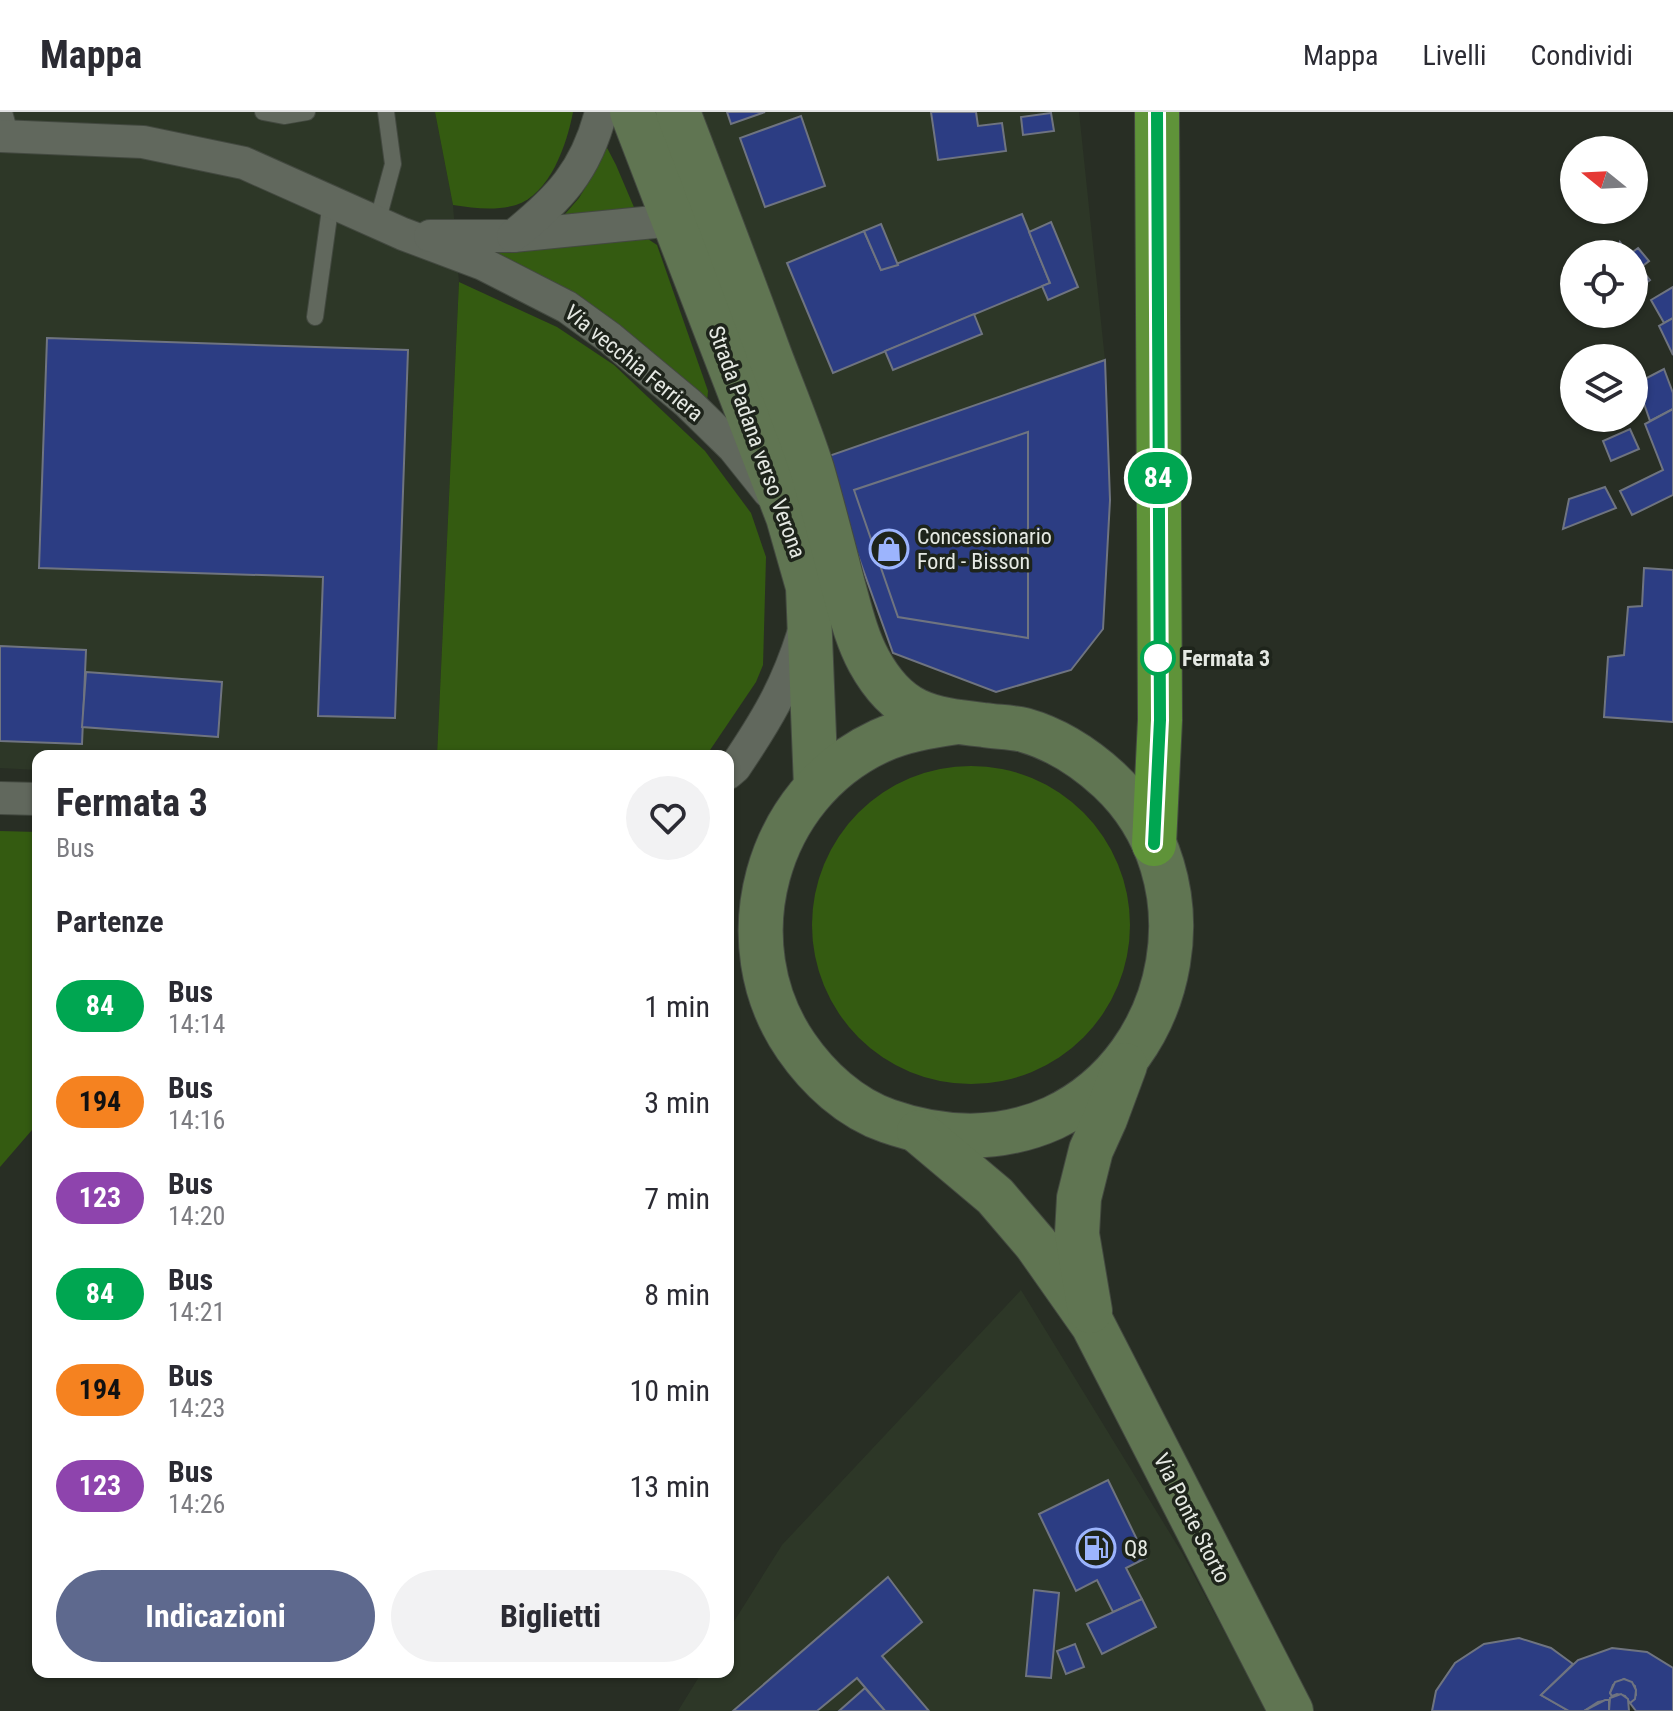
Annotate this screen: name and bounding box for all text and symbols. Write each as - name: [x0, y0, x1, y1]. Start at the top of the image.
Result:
- text: Mappa: [40, 33, 142, 77]
- text: Mappa: [1303, 39, 1379, 72]
- text: Livelli: [1423, 39, 1486, 72]
- text: Condividi: [1530, 39, 1633, 72]
- north arrow: [1560, 136, 1648, 224]
- map controls: [1560, 136, 1648, 432]
- button: locate: [1560, 240, 1648, 328]
- street label: Via vecchia Ferriera: [560, 300, 708, 426]
- street label: Strada Padana verso Verona: [703, 323, 811, 561]
- button: layers: [1560, 344, 1648, 432]
- line badge: 84: [1122, 452, 1194, 504]
- text: 84: [1144, 461, 1172, 494]
- place label: Concessionario Ford - Bisson: [917, 524, 1052, 574]
- shop icon: Concessionario Ford - Bisson: [868, 528, 910, 570]
- marker: Fermata 3: [1141, 641, 1175, 675]
- place label: Fermata 3: [1182, 646, 1270, 671]
- button: heart: [626, 776, 710, 860]
- text: Fermata 3: [56, 781, 208, 825]
- text: Bus: [56, 833, 95, 863]
- text: Partenze: [56, 904, 164, 939]
- text: Bus: [168, 974, 213, 1009]
- text: 84: [86, 989, 114, 1022]
- text: 1 min: [644, 989, 710, 1024]
- text: 14:14: [168, 1009, 225, 1039]
- text: Bus: [168, 1070, 213, 1105]
- text: 194: [79, 1085, 121, 1118]
- text: 3 min: [644, 1085, 710, 1120]
- text: 14:16: [168, 1105, 225, 1135]
- text: Bus: [168, 1166, 213, 1201]
- text: 123: [79, 1181, 121, 1214]
- text: 7 min: [644, 1181, 710, 1216]
- text: 14:20: [168, 1201, 225, 1231]
- text: Bus: [168, 1262, 213, 1297]
- text: 84: [86, 1277, 114, 1310]
- text: 8 min: [644, 1277, 710, 1312]
- text: 14:21: [168, 1297, 225, 1327]
- text: Bus: [168, 1358, 213, 1393]
- text: 194: [79, 1373, 121, 1406]
- text: 10 min: [629, 1373, 710, 1408]
- text: 14:23: [168, 1393, 225, 1423]
- street label: Via Ponte Storto: [1149, 1449, 1235, 1587]
- text: Bus: [168, 1454, 213, 1489]
- text: 123: [79, 1469, 121, 1502]
- text: 13 min: [629, 1469, 710, 1504]
- text: 14:26: [168, 1489, 225, 1519]
- fuel station icon: Q8: [1075, 1527, 1117, 1569]
- place label: Q8: [1124, 1536, 1148, 1561]
- button: Indicazioni: [56, 1570, 375, 1662]
- button: Biglietti: [391, 1570, 710, 1662]

